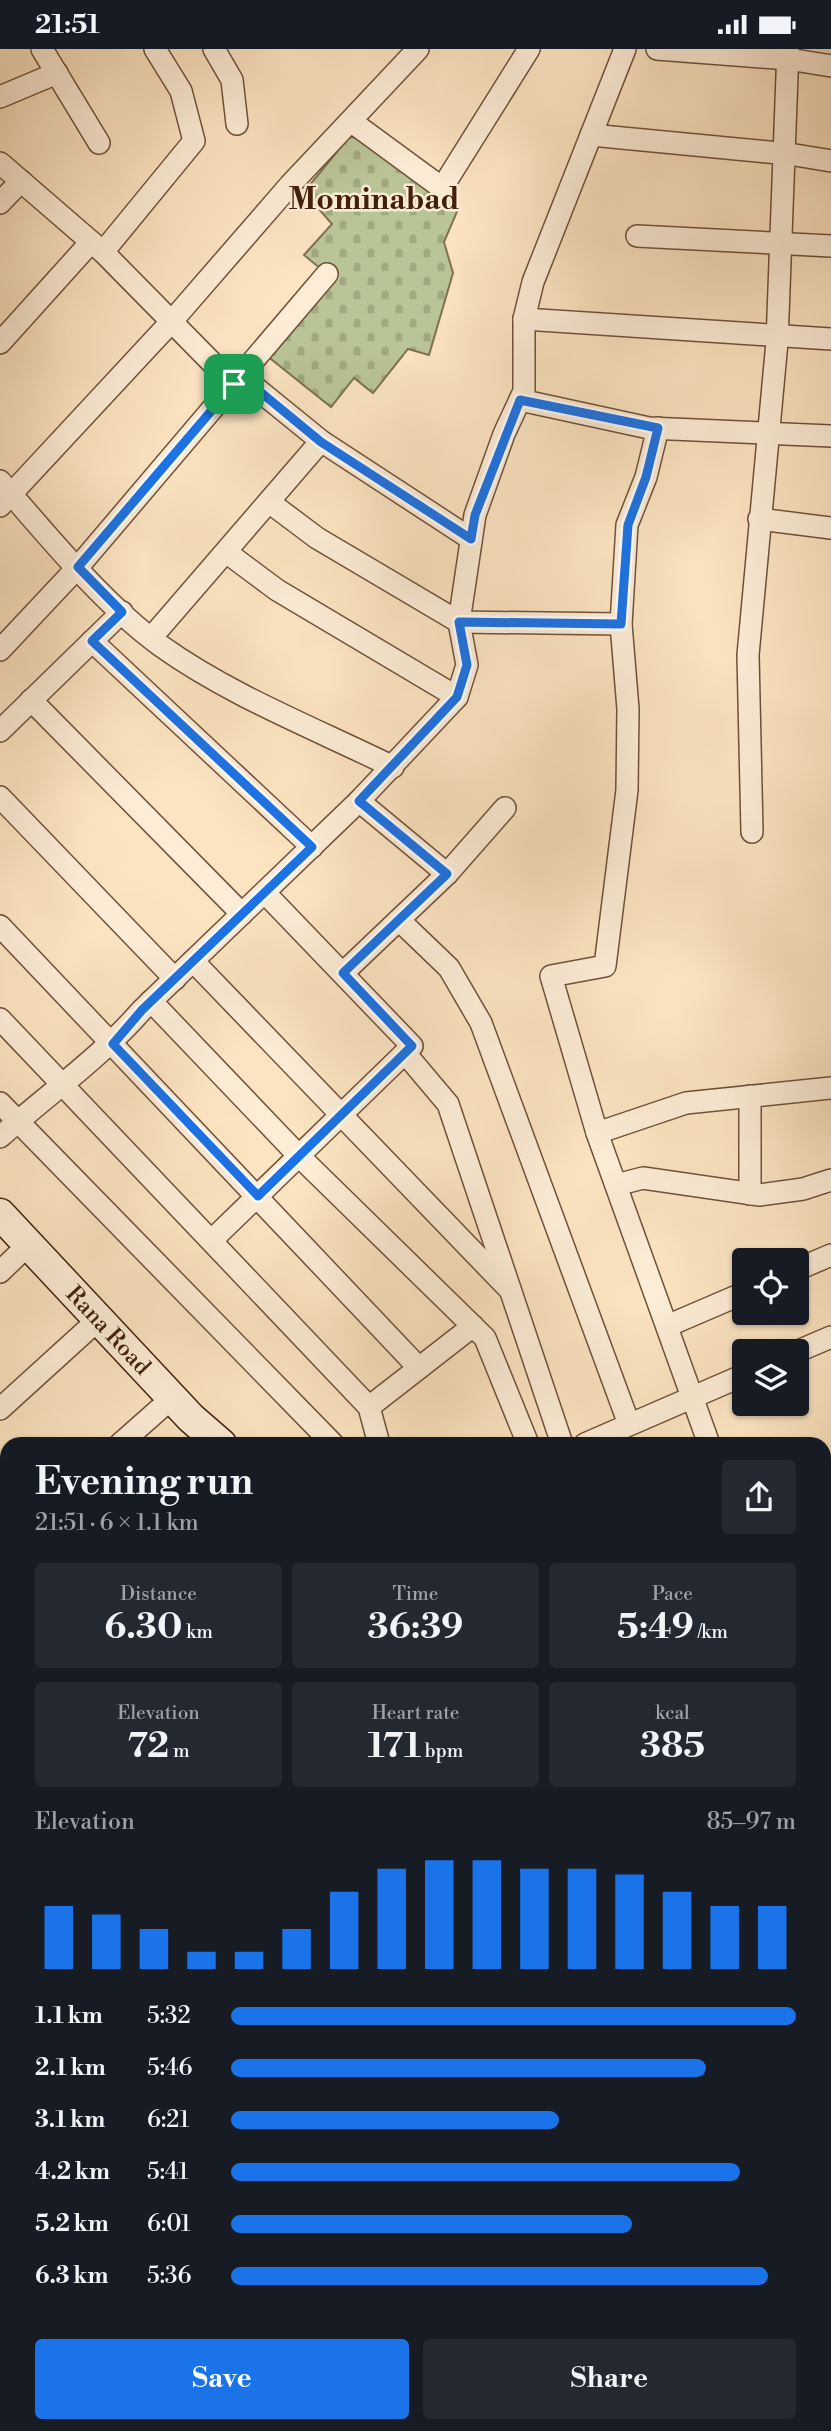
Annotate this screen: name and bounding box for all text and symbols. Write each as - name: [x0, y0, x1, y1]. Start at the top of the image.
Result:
- text: 21:51: [35, 9, 100, 41]
- district label: Mominabad: [288, 181, 460, 219]
- pin: [204, 354, 264, 414]
- icon: arrive: [215, 365, 253, 403]
- map controls: [732, 1248, 809, 1416]
- button: locate: [732, 1248, 809, 1325]
- street label: Rana Road: [60, 1280, 156, 1381]
- button: layers: [732, 1339, 809, 1416]
- text: Evening run: [35, 1459, 253, 1506]
- button: share: [722, 1460, 796, 1534]
- text: 21:51 · 6 × 1.1 km: [35, 1509, 199, 1537]
- text: Distance: [120, 1582, 197, 1606]
- text: Time: [393, 1582, 438, 1606]
- text: Pace: [652, 1582, 693, 1606]
- text: 6.30: [104, 1606, 182, 1649]
- text: 36:39: [368, 1606, 463, 1649]
- text: 5:49: [617, 1606, 694, 1649]
- text: km: [182, 1620, 213, 1644]
- text: /km: [694, 1620, 728, 1644]
- text: Elevation: [117, 1701, 200, 1725]
- text: Heart rate: [372, 1701, 459, 1725]
- text: kcal: [655, 1701, 690, 1725]
- text: 72: [127, 1725, 169, 1768]
- text: 171: [368, 1725, 421, 1768]
- text: 385: [640, 1725, 705, 1768]
- text: m: [169, 1739, 190, 1763]
- text: bpm: [421, 1739, 463, 1763]
- text: Elevation: [35, 1808, 135, 1836]
- text: 85–97 m: [706, 1808, 796, 1836]
- text: 1.1 km: [35, 2002, 103, 2030]
- text: 5:32: [147, 2002, 191, 2030]
- text: 2.1 km: [35, 2054, 106, 2082]
- text: 5:46: [147, 2054, 193, 2082]
- text: 3.1 km: [35, 2106, 105, 2134]
- text: 6:21: [147, 2106, 189, 2134]
- text: 4.2 km: [35, 2158, 110, 2186]
- text: 5:41: [147, 2158, 188, 2186]
- text: 5.2 km: [35, 2210, 109, 2238]
- text: 6:01: [147, 2210, 191, 2238]
- text: 6.3 km: [35, 2262, 108, 2290]
- text: 5:36: [147, 2262, 192, 2290]
- button: Save: [35, 2339, 409, 2419]
- button: Share: [423, 2339, 796, 2419]

